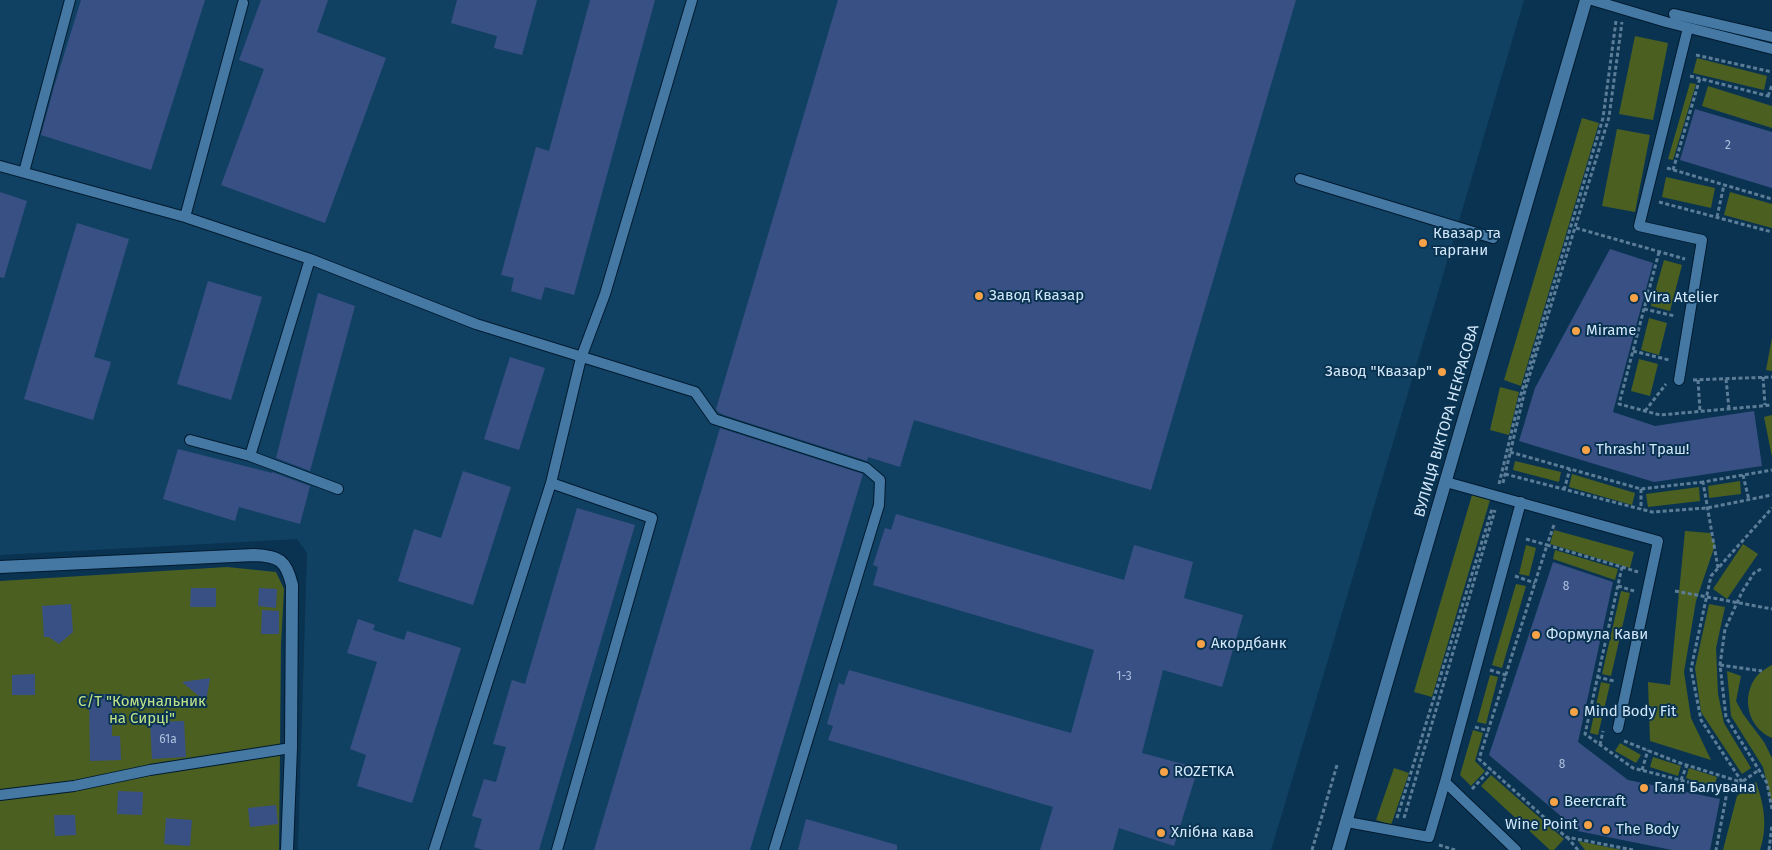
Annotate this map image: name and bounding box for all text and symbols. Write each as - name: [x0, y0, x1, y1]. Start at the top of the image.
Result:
- house number: 2: [1725, 139, 1731, 153]
- place label: Квазар та таргани: [1433, 225, 1501, 260]
- marker: Квазар та таргани: [1417, 237, 1429, 249]
- place label: Завод Квазар: [989, 287, 1084, 305]
- place label: Vira Atelier: [1644, 289, 1719, 307]
- marker: Завод Квазар: [973, 290, 985, 302]
- marker: Vira Atelier: [1628, 292, 1640, 304]
- place label: Mirame: [1586, 322, 1636, 340]
- street label: ВУЛИЦЯ ВІКТОРА НЕКРАСОВА: [1411, 323, 1483, 519]
- marker: Mirame: [1570, 325, 1582, 337]
- place label: Завод "Квазар": [1325, 363, 1432, 381]
- marker: Завод "Квазар": [1436, 366, 1448, 378]
- place label: Thrash! Траш!: [1596, 441, 1689, 459]
- marker: Thrash! Траш!: [1580, 444, 1592, 456]
- house number: 8: [1563, 580, 1569, 594]
- place label: Формула Кави: [1546, 626, 1648, 644]
- marker: Формула Кави: [1530, 629, 1542, 641]
- place label: Акордбанк: [1211, 635, 1287, 653]
- marker: Акордбанк: [1195, 638, 1207, 650]
- house number: 1-3: [1116, 670, 1132, 684]
- park label: С/Т "Комунальник на Сирці": [78, 693, 206, 728]
- place label: Mind Body Fit: [1584, 703, 1676, 721]
- marker: Mind Body Fit: [1568, 706, 1580, 718]
- house number: 61а: [159, 733, 177, 747]
- house number: 8: [1559, 758, 1565, 772]
- place label: ROZETKA: [1174, 763, 1234, 781]
- marker: ROZETKA: [1158, 766, 1170, 778]
- place label: Галя Балувана: [1654, 779, 1756, 797]
- marker: Галя Балувана: [1638, 782, 1650, 794]
- place label: Beercraft: [1564, 793, 1626, 811]
- marker: Beercraft: [1548, 796, 1560, 808]
- place label: Wine Point: [1505, 816, 1578, 834]
- marker: Wine Point: [1582, 819, 1594, 831]
- place label: The Body: [1616, 821, 1679, 839]
- place label: Хлібна кава: [1171, 824, 1254, 842]
- marker: The Body: [1600, 824, 1612, 836]
- marker: Хлібна кава: [1155, 827, 1167, 839]

